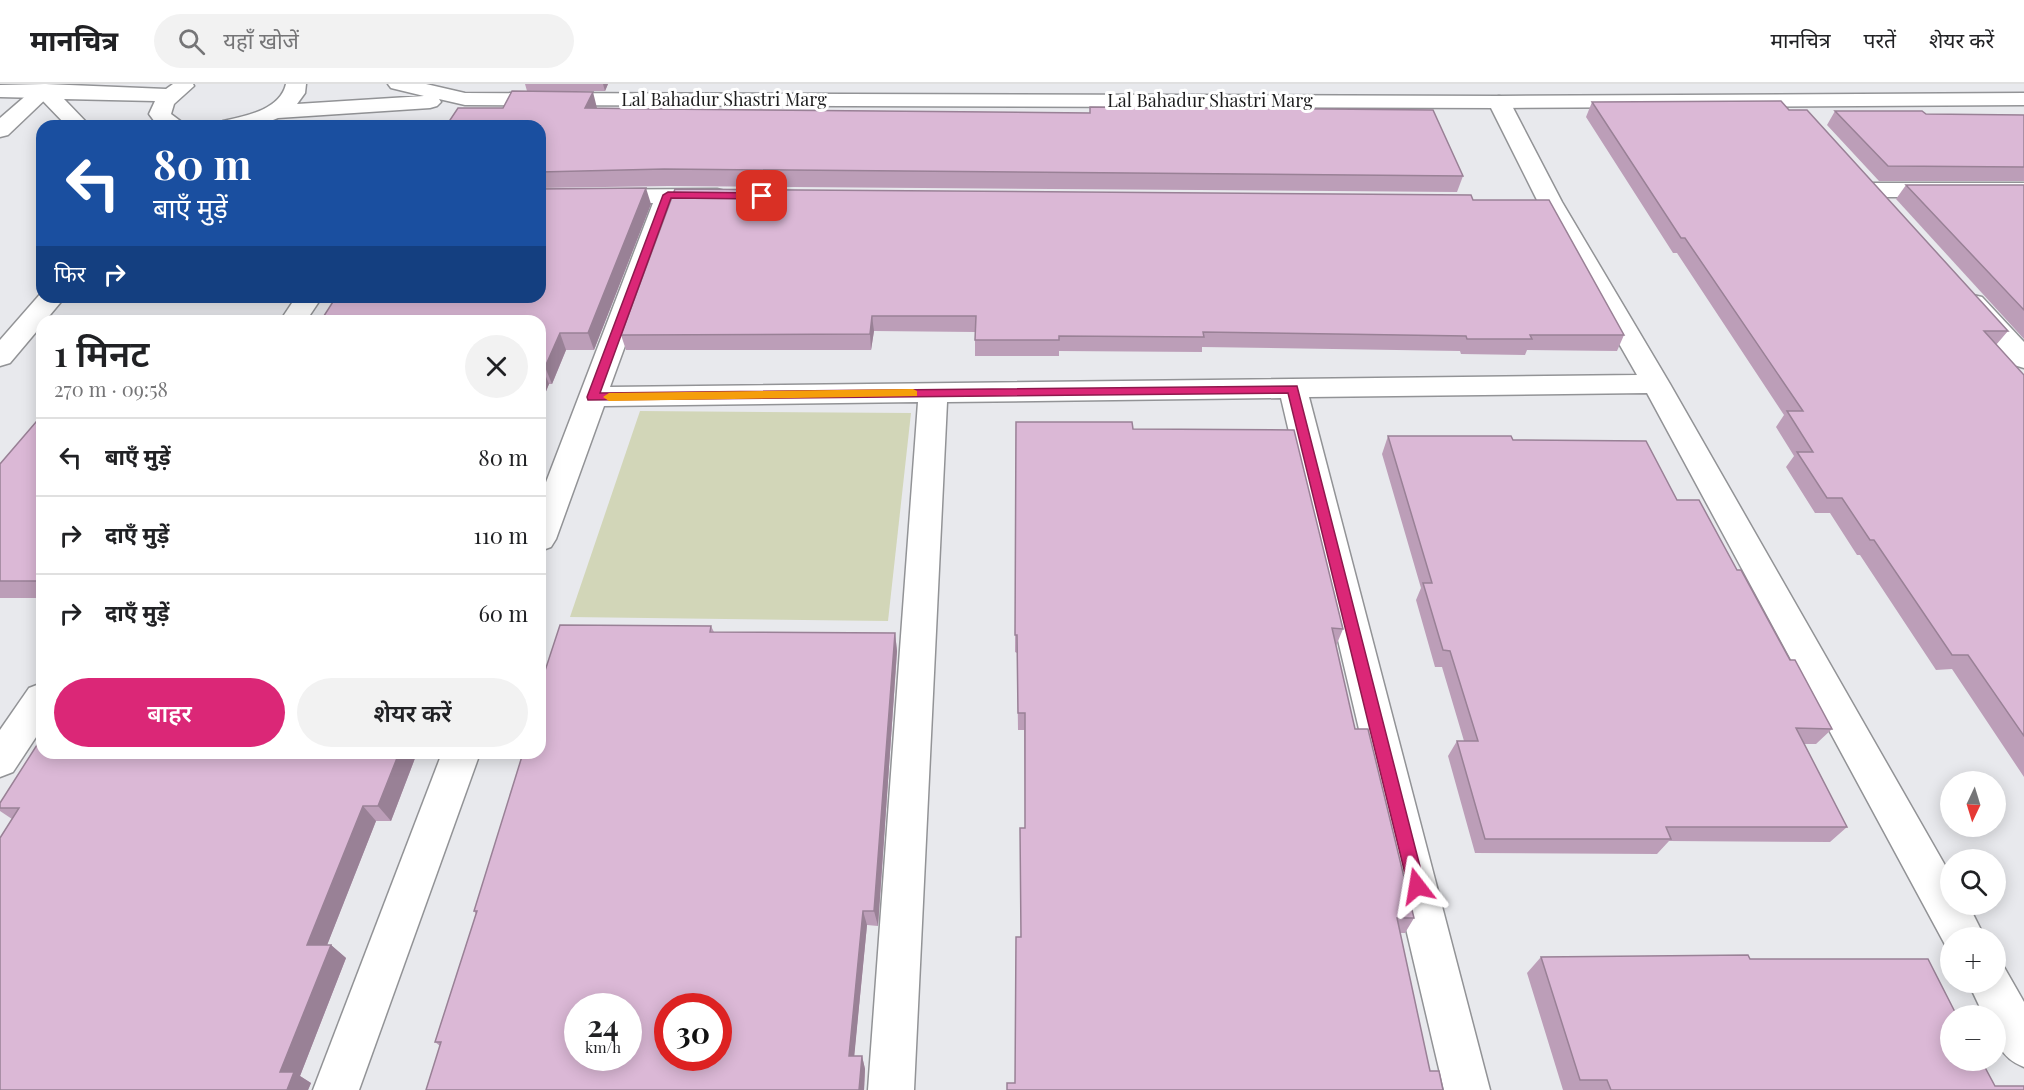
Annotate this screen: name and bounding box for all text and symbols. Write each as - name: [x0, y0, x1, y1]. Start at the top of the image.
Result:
- search box: [154, 14, 574, 68]
- text: मानचित्र: [30, 21, 118, 58]
- icon: search: [175, 25, 208, 58]
- text: यहाँ खोजें: [223, 25, 299, 55]
- text: मानचित्र: [1770, 25, 1831, 53]
- text: परतें: [1864, 25, 1896, 53]
- text: शेयर करें: [1929, 25, 1994, 53]
- street label: Lal Bahadur Shastri Marg: [621, 87, 827, 111]
- street label: Lal Bahadur Shastri Marg: [1107, 88, 1313, 112]
- text: 80 m: [153, 135, 251, 191]
- icon: left: [54, 144, 132, 222]
- pin: [736, 170, 787, 221]
- icon: arrive: [745, 179, 778, 212]
- text: बाएँ मुड़ें: [153, 189, 228, 225]
- text: फिर: [54, 258, 86, 288]
- icon: right: [98, 258, 131, 291]
- text: 1 मिनट: [54, 328, 149, 376]
- button: close: [465, 335, 528, 398]
- text: 270 m · 09:58: [54, 375, 168, 402]
- icon: left: [54, 441, 87, 474]
- text: बाएँ मुड़ें: [105, 441, 170, 471]
- text: 80 m: [478, 442, 528, 472]
- icon: right: [54, 519, 87, 552]
- text: दाएँ मुड़ें: [105, 519, 169, 549]
- text: 110 m: [474, 520, 528, 550]
- icon: right: [54, 597, 87, 630]
- text: दाएँ मुड़ें: [105, 597, 169, 627]
- text: 60 m: [478, 598, 528, 628]
- button: बाहर: [54, 678, 285, 747]
- button: शेयर करें: [297, 678, 528, 747]
- north arrow: [1940, 771, 2006, 837]
- map controls: [1940, 771, 2006, 1071]
- button: search: [1940, 849, 2006, 915]
- position arrow: [1385, 854, 1449, 918]
- button: +: [1940, 927, 2006, 993]
- speed limit sign: 30: [654, 993, 732, 1071]
- text: 24: [587, 1005, 619, 1045]
- button: −: [1940, 1005, 2006, 1071]
- text: km/h: [585, 1037, 621, 1057]

